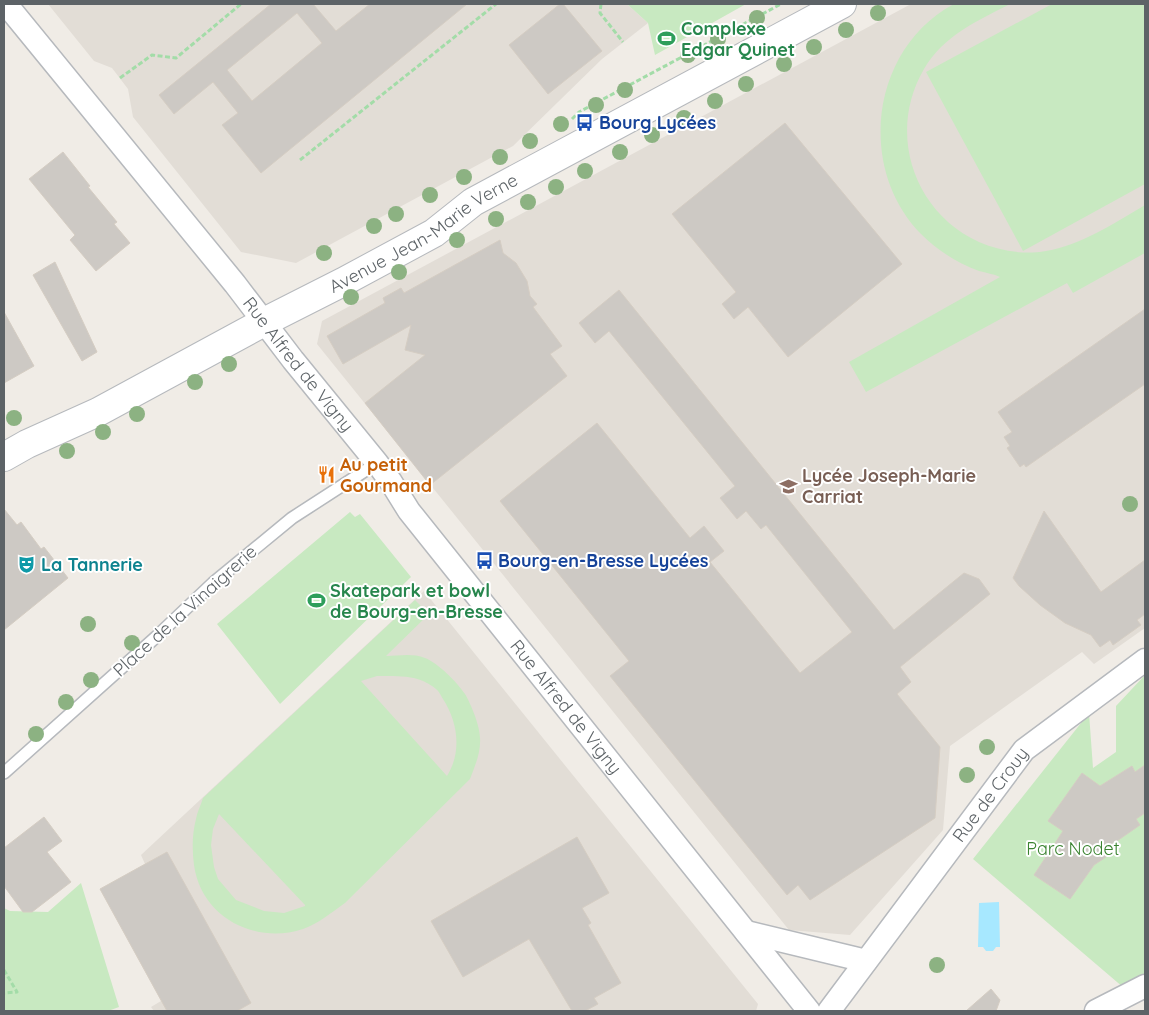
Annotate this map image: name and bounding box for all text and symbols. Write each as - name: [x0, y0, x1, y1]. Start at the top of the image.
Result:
- place label: Complexe Edgar Quinet: [681, 17, 795, 61]
- sports icon: Complexe Edgar Quinet: [657, 29, 677, 49]
- place label: Bourg Lycées: [599, 111, 716, 134]
- bus stop icon: Bourg Lycées: [575, 113, 595, 133]
- street label: Avenue Jean-Marie Verne: [325, 168, 522, 298]
- street label: Rue Alfred de Vigny: [238, 292, 359, 436]
- place label: Au petit Gourmand: [340, 453, 432, 497]
- place label: Lycée Joseph-Marie Carriat: [802, 464, 976, 508]
- restaurant icon: Au petit Gourmand: [316, 465, 336, 485]
- school or university icon: Lycée Joseph-Marie Carriat: [778, 476, 798, 496]
- street label: Place de la Vinaigrerie: [108, 540, 261, 681]
- place label: Bourg-en-Bresse Lycées: [498, 549, 709, 572]
- bus stop icon: Bourg-en-Bresse Lycées: [474, 551, 494, 571]
- place label: La Tannerie: [41, 553, 143, 576]
- theatre icon: La Tannerie: [17, 555, 37, 575]
- place label: Skatepark et bowl de Bourg-en-Bresse: [330, 579, 503, 623]
- sports icon: Skatepark et bowl de Bourg-en-Bresse: [306, 591, 326, 611]
- street label: Rue Alfred de Vigny: [505, 635, 627, 779]
- street label: Rue de Crouy: [947, 742, 1033, 847]
- park label: Parc Nodet: [1026, 837, 1120, 860]

